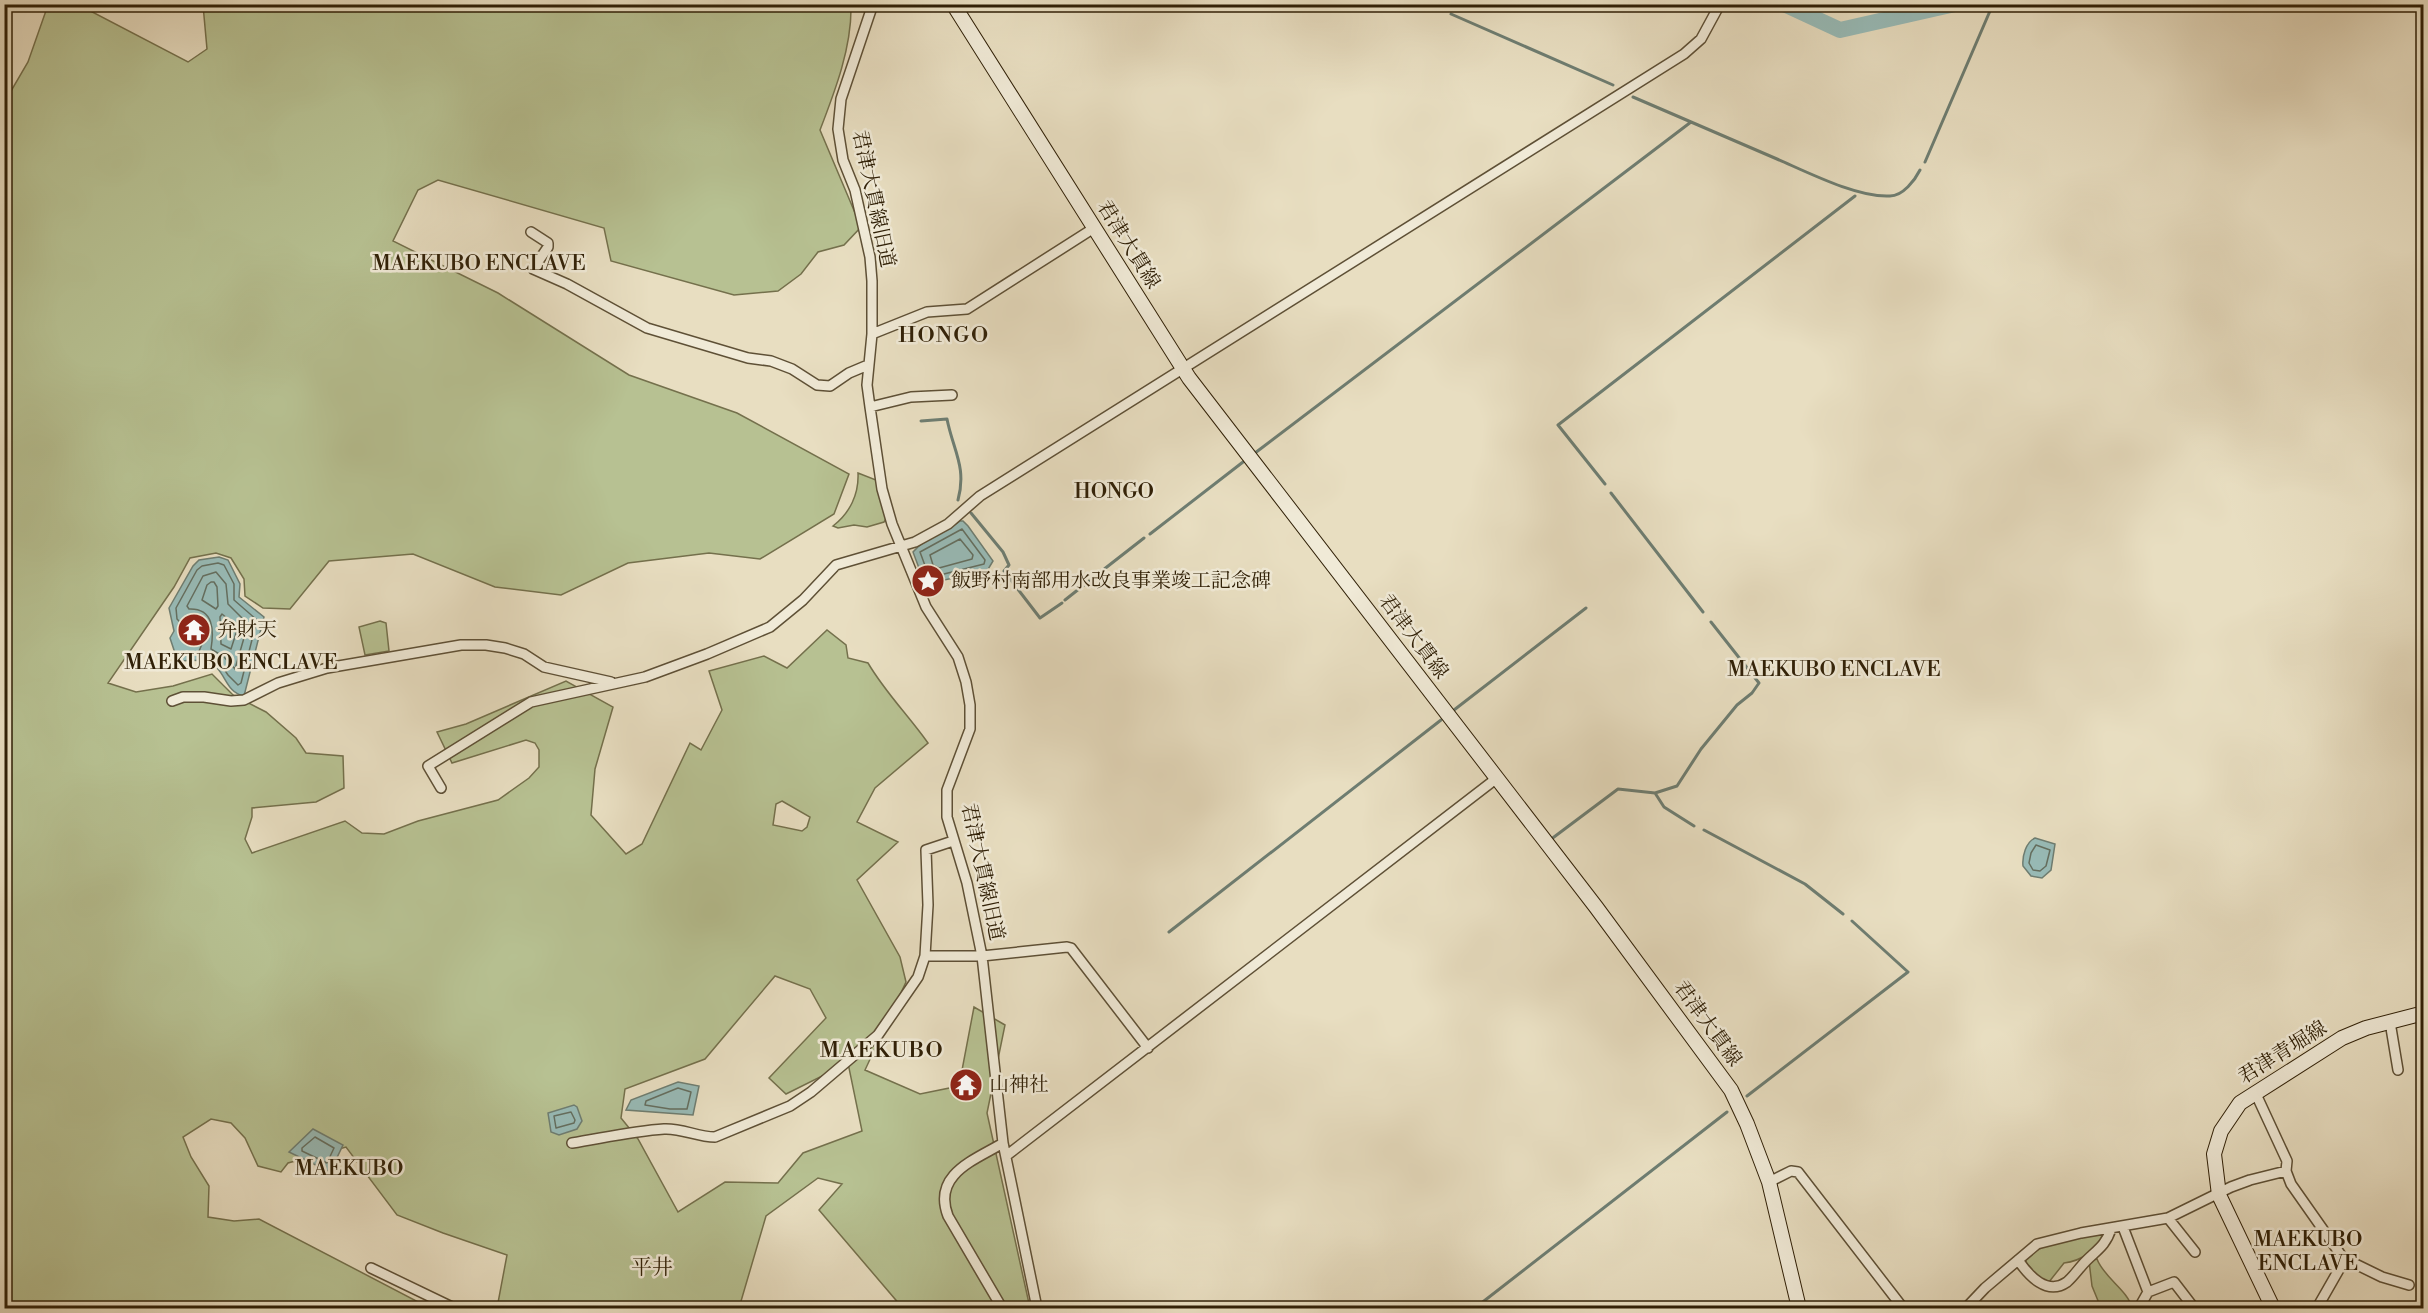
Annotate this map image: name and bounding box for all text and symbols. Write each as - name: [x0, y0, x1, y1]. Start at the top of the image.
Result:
- street label: 君津大貫線旧道: [846, 128, 900, 270]
- street label: 君津大貫線: [1091, 196, 1165, 294]
- district label: MAEKUBO ENCLAVE: [372, 251, 586, 277]
- district label: HONGO: [898, 322, 990, 349]
- district label: HONGO: [1074, 479, 1154, 505]
- place icon: 飯野村南部用水改良事業竣工記念碑: [910, 563, 946, 599]
- place label: 飯野村南部用水改良事業竣工記念碑: [951, 569, 1271, 594]
- street label: 君津大貫線: [1373, 590, 1453, 684]
- temple icon: 弁財天: [176, 612, 212, 648]
- place label: 弁財天: [217, 618, 277, 643]
- district label: MAEKUBO ENCLAVE: [124, 650, 338, 676]
- district label: MAEKUBO ENCLAVE: [1727, 657, 1941, 683]
- street label: 君津大貫線旧道: [955, 801, 1009, 943]
- street label: 君津大貫線: [1667, 976, 1747, 1072]
- street label: 君津青堀線: [2234, 1016, 2332, 1090]
- district label: MAEKUBO: [820, 1037, 944, 1064]
- temple icon: 山神社: [948, 1067, 984, 1103]
- place label: 山神社: [989, 1073, 1049, 1098]
- district label: MAEKUBO: [295, 1156, 403, 1182]
- district label: MAEKUBO ENCLAVE: [2254, 1227, 2362, 1277]
- district label: 平井: [631, 1255, 673, 1281]

